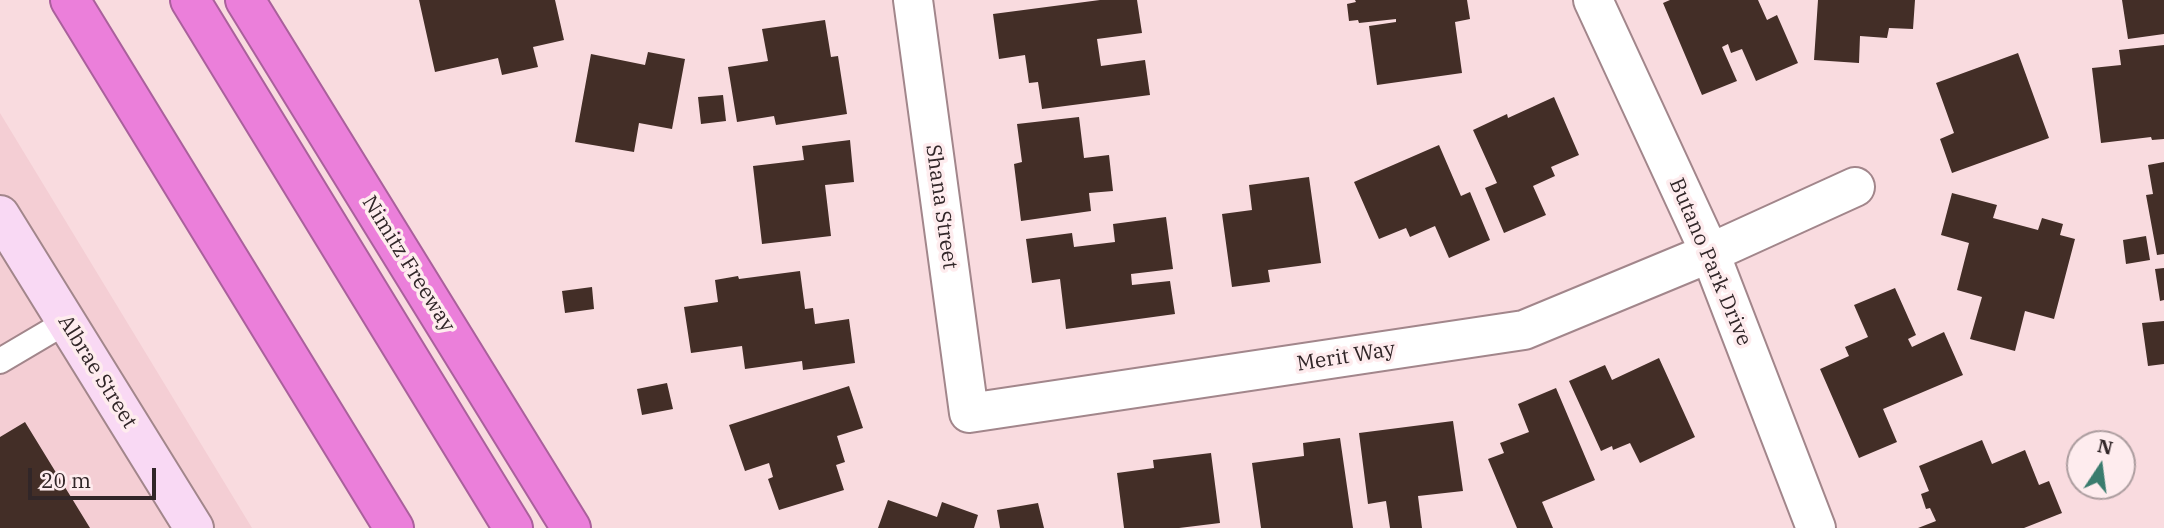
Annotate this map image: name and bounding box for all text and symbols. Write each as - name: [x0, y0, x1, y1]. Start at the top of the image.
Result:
- street label: Shana Street: [920, 143, 962, 271]
- street label: Butano Park Drive: [1663, 174, 1757, 350]
- street label: Nimitz Freeway: [356, 191, 460, 337]
- street label: Albrae Street: [52, 311, 142, 433]
- street label: Merit Way: [1295, 337, 1397, 377]
- north arrow: [2066, 430, 2136, 500]
- text: N: [2095, 433, 2115, 460]
- scale bar: [32, 454, 159, 498]
- text: 20 m: [41, 466, 91, 494]

